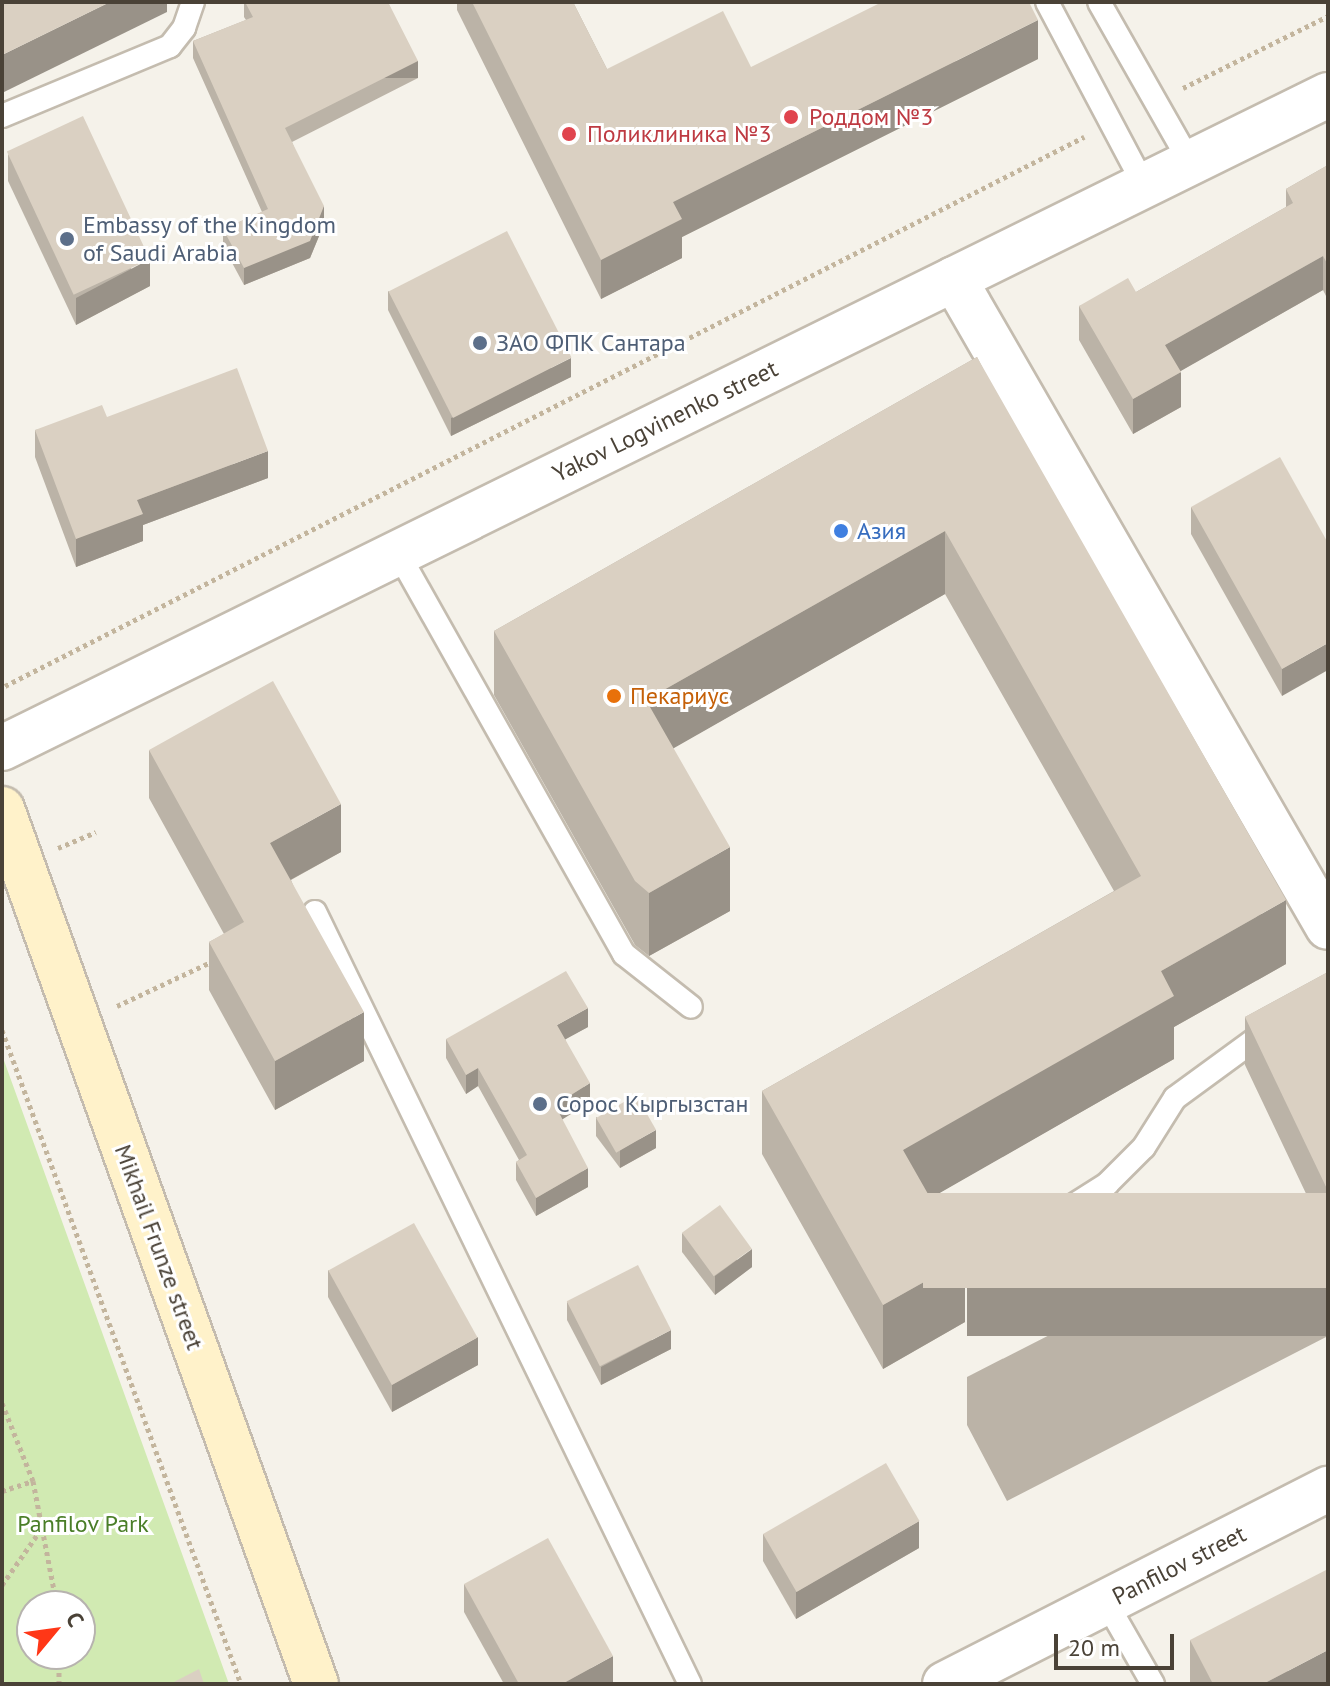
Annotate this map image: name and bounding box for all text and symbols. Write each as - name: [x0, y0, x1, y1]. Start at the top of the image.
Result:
- place label: Роддом №3: [809, 103, 933, 131]
- marker: Роддом №3: [780, 106, 802, 128]
- place label: Поликлиника №3: [587, 120, 772, 148]
- marker: Поликлиника №3: [558, 123, 580, 145]
- place label: Embassy of the Kingdom of Saudi Arabia: [83, 211, 337, 267]
- marker: Embassy of the Kingdom of Saudi Arabia: [58, 230, 76, 248]
- place label: ЗАО ФПК Сантара: [496, 329, 686, 357]
- marker: ЗАО ФПК Сантара: [471, 334, 489, 352]
- street label: Yakov Logvinenko street: [547, 354, 783, 488]
- place label: Азия: [857, 517, 906, 545]
- marker: Азия: [832, 522, 850, 540]
- place label: Пекариус: [630, 682, 729, 710]
- marker: Пекариус: [605, 687, 623, 705]
- place label: Сорос Кыргызстан: [556, 1090, 748, 1118]
- marker: Сорос Кыргызстан: [531, 1095, 549, 1113]
- street label: Mikhail Frunze street: [109, 1141, 209, 1353]
- park label: Panfilov Park: [17, 1510, 149, 1538]
- street label: Panfilov street: [1107, 1519, 1251, 1611]
- north arrow: [16, 1590, 96, 1670]
- text: С: [60, 1607, 90, 1632]
- scale bar: [1058, 1618, 1178, 1668]
- text: 20 m: [1068, 1632, 1120, 1663]

